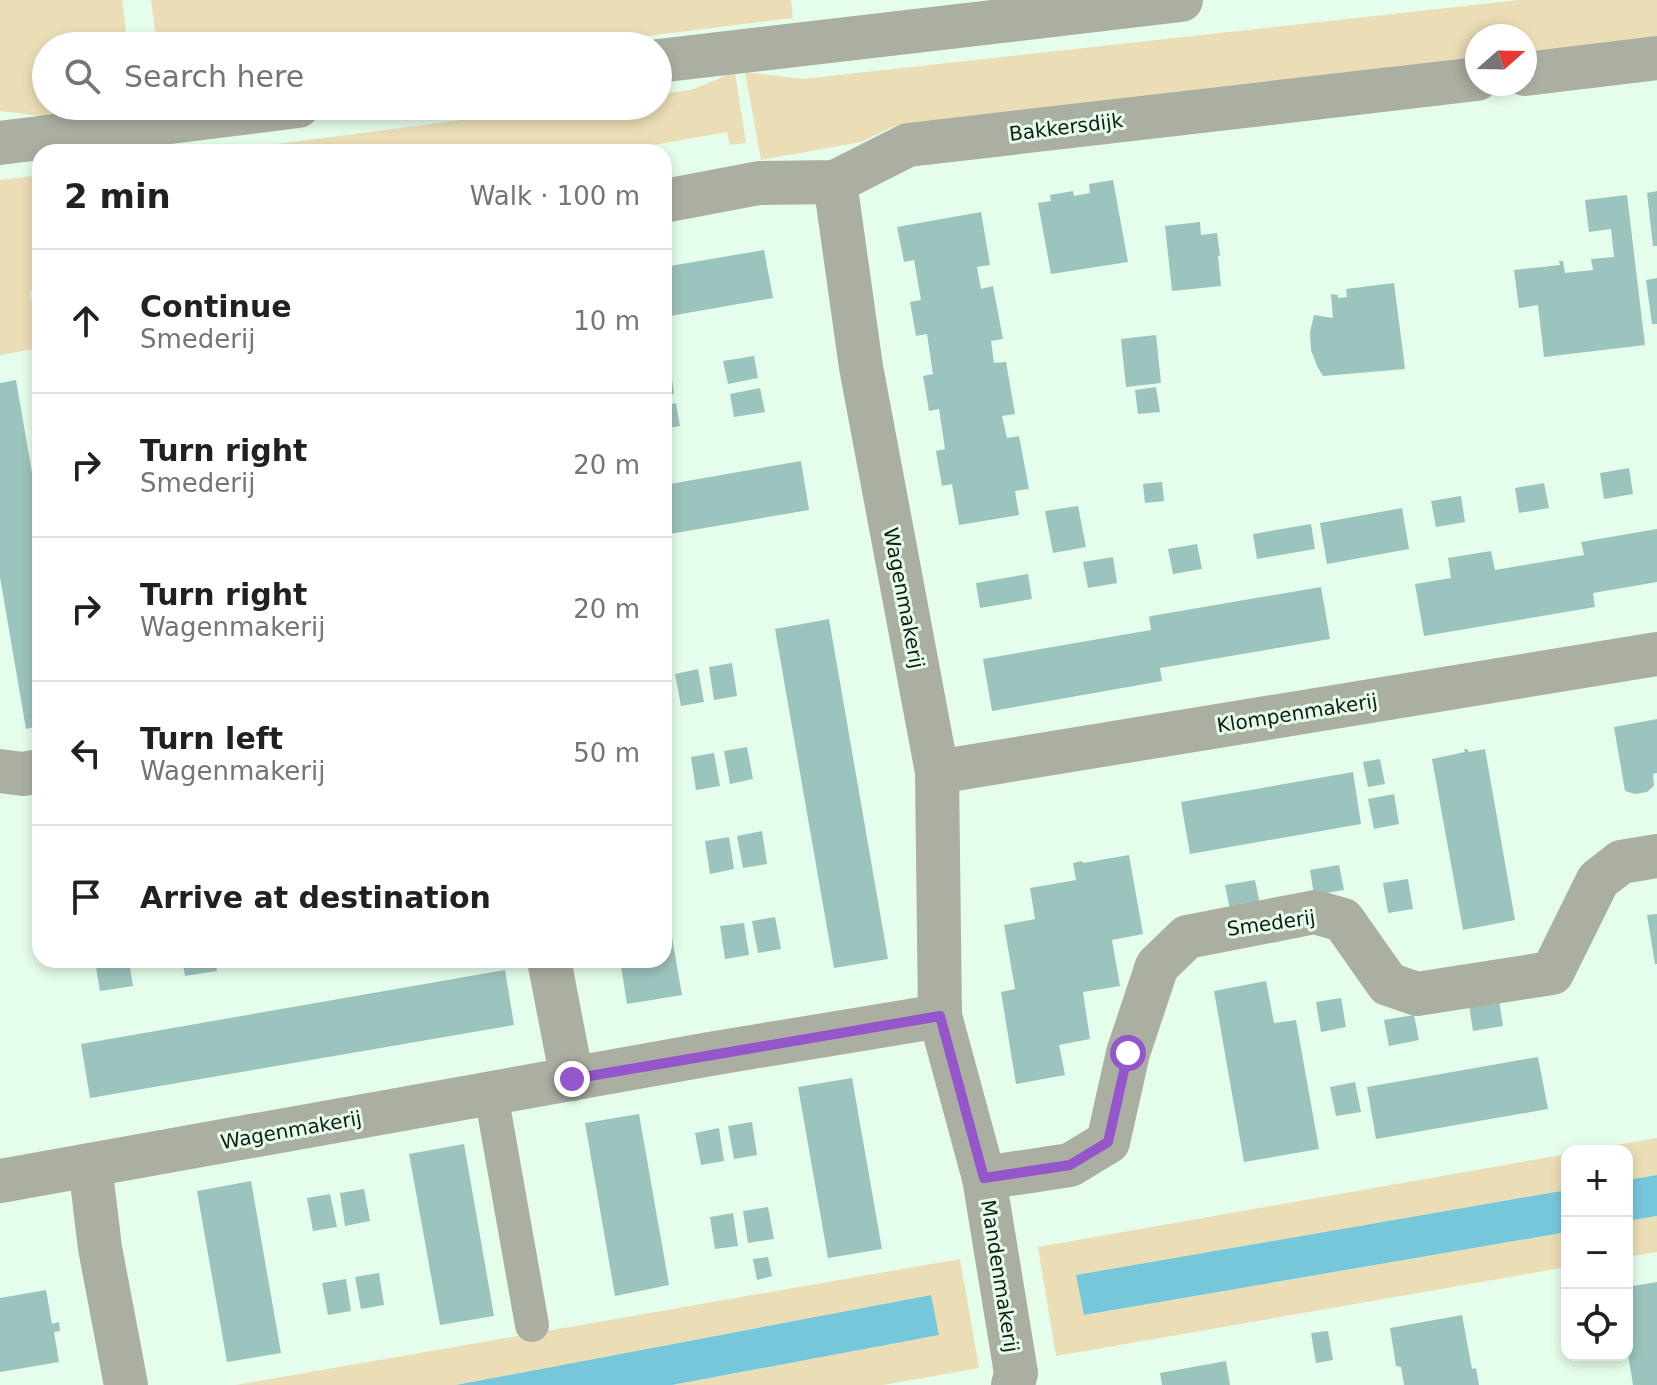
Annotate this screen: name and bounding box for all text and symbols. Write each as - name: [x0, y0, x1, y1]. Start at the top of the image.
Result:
- north arrow: [1465, 24, 1537, 96]
- search box: [32, 32, 672, 120]
- icon: search: [60, 54, 104, 98]
- text: Search here: [124, 59, 304, 94]
- street label: Bakkersdijk: [1008, 108, 1125, 146]
- text: 2 min: [64, 176, 171, 216]
- text: Walk · 100 m: [470, 181, 640, 211]
- text: Continue: [140, 289, 292, 324]
- icon: ahead: [64, 299, 108, 343]
- text: 10 m: [573, 306, 640, 336]
- text: Smederij: [140, 324, 255, 354]
- text: Turn right: [140, 433, 307, 468]
- icon: right: [64, 443, 108, 487]
- text: 20 m: [573, 450, 640, 480]
- text: Smederij: [140, 468, 255, 498]
- street label: Wagenmakerij: [879, 526, 929, 670]
- text: Turn right: [140, 577, 307, 612]
- icon: right: [64, 587, 108, 631]
- text: 20 m: [573, 594, 640, 624]
- text: Wagenmakerij: [140, 612, 325, 642]
- street label: Klompenmakerij: [1215, 688, 1379, 738]
- text: Turn left: [140, 721, 283, 756]
- icon: left: [64, 731, 108, 775]
- text: 50 m: [573, 738, 640, 768]
- text: Wagenmakerij: [140, 756, 325, 786]
- icon: arrive: [64, 875, 108, 919]
- text: Arrive at destination: [140, 880, 491, 915]
- street label: Smederij: [1225, 905, 1317, 941]
- route start: [1110, 1035, 1146, 1071]
- route end: [554, 1061, 590, 1097]
- street label: Wagenmakerij: [219, 1106, 363, 1154]
- map controls: [1561, 1145, 1633, 1361]
- button: +: [1561, 1145, 1633, 1217]
- street label: Mandenmakerij: [976, 1198, 1024, 1354]
- button: −: [1561, 1217, 1633, 1289]
- button: locate: [1561, 1289, 1633, 1361]

